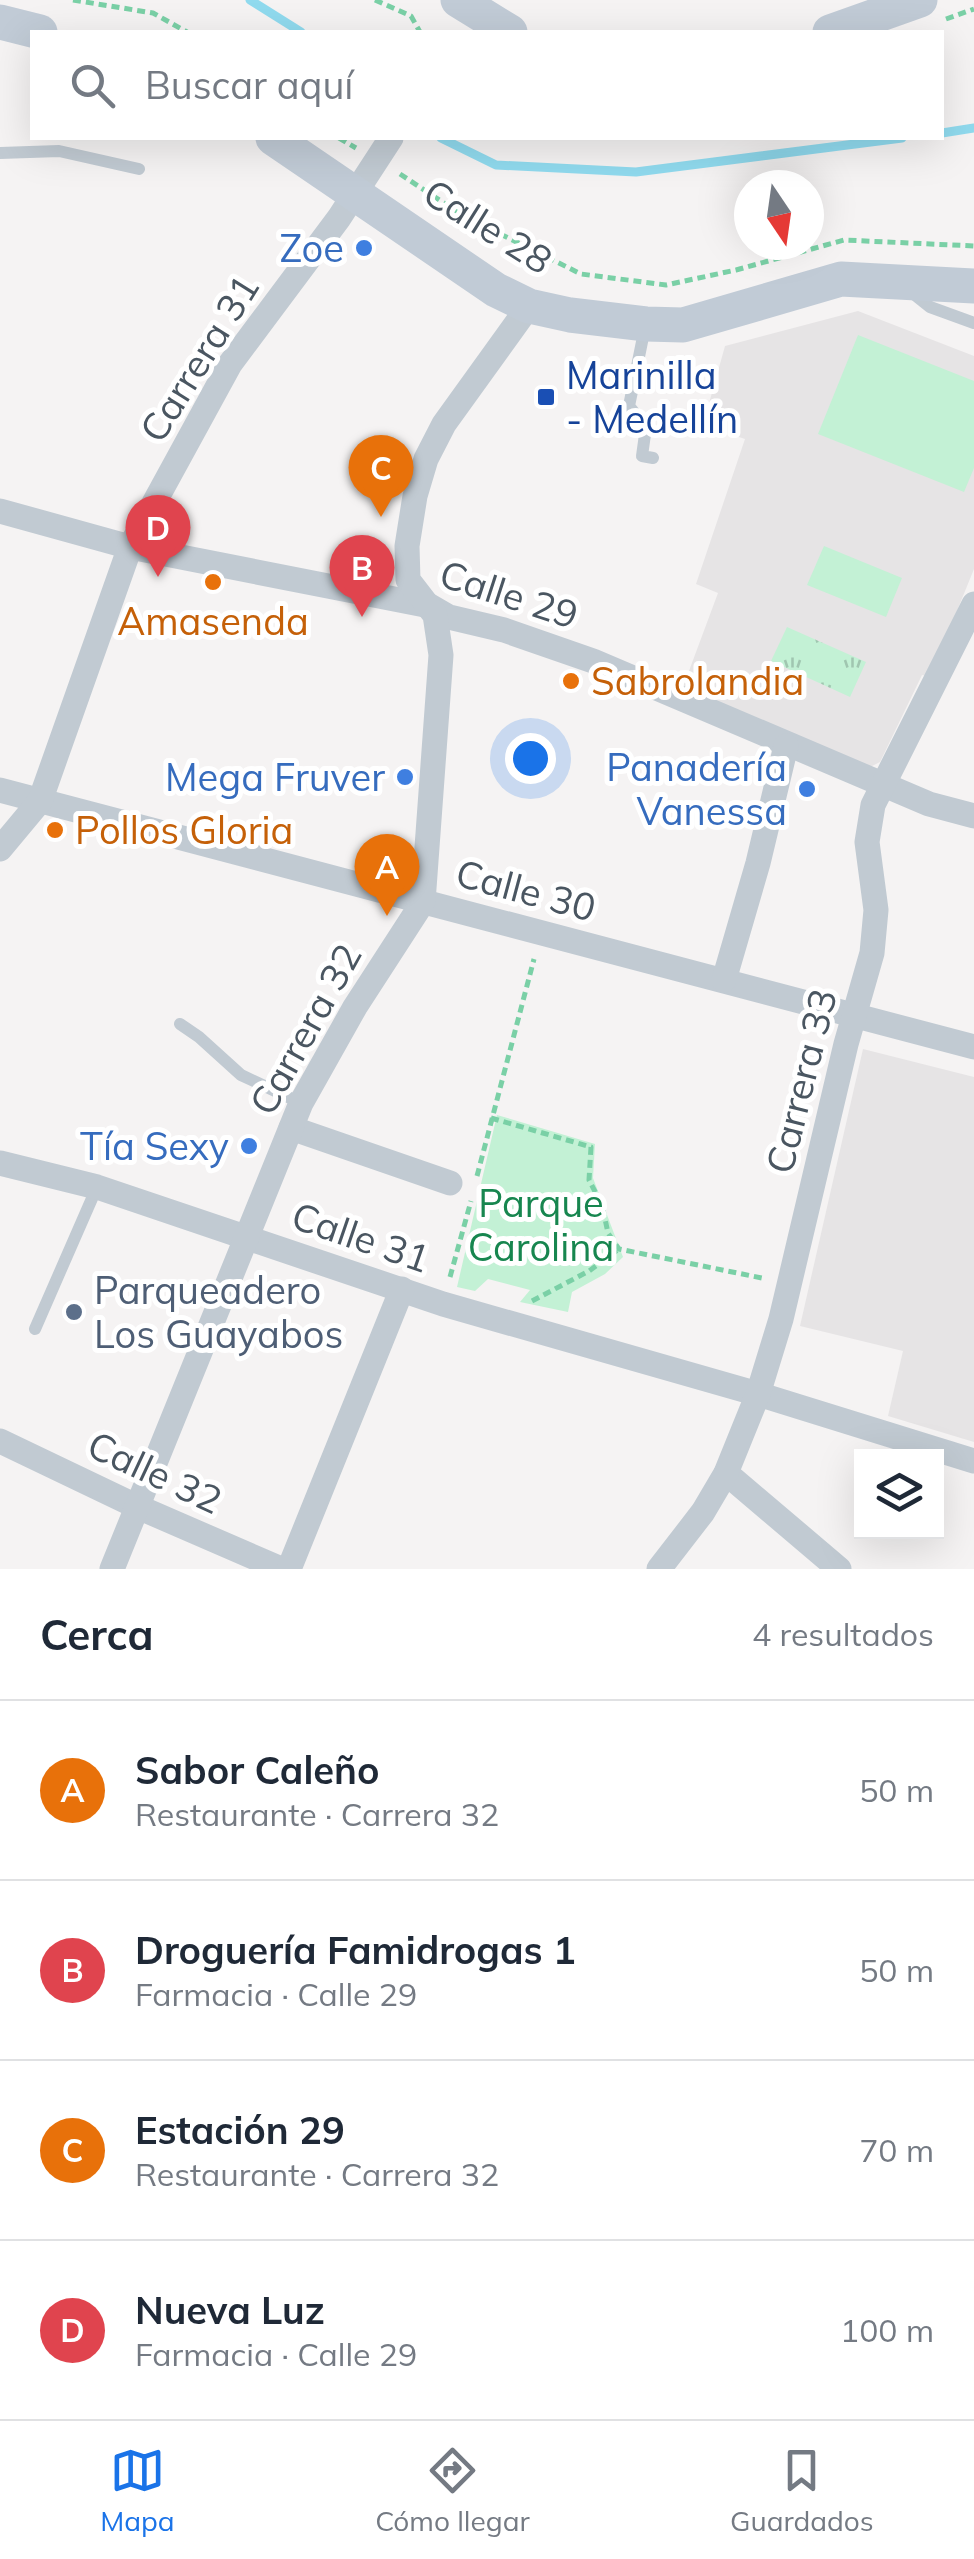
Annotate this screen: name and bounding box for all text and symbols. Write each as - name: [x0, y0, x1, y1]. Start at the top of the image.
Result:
- search box: [30, 30, 944, 140]
- icon: search: [65, 58, 120, 113]
- text: Buscar aquí: [145, 61, 353, 109]
- street label: Calle 28: [415, 168, 561, 284]
- north arrow: [734, 170, 824, 260]
- place label: Zoe: [280, 224, 344, 272]
- marker: Zoe: [353, 237, 375, 259]
- street label: Carrera 31: [129, 266, 269, 450]
- place label: Marinilla - Medellín: [566, 351, 738, 443]
- marker: Marinilla - Medellín: [535, 386, 557, 408]
- pin: C: [348, 434, 414, 517]
- pin: D: [126, 494, 190, 577]
- pin: B: [330, 534, 394, 617]
- street label: Calle 29: [434, 549, 584, 639]
- marker: Amasenda: [202, 571, 224, 593]
- place label: Amasenda: [117, 597, 309, 645]
- place label: Sabrolandia: [591, 657, 804, 705]
- marker: Sabrolandia: [560, 670, 582, 692]
- your location: [505, 733, 556, 784]
- place label: Panadería Vanessa: [606, 743, 787, 835]
- place label: Mega Fruver: [165, 753, 385, 801]
- marker: Mega Fruver: [394, 766, 416, 788]
- marker: Panadería Vanessa: [796, 778, 818, 800]
- place label: Pollos Gloria: [75, 806, 293, 854]
- marker: Pollos Gloria: [44, 819, 66, 841]
- pin: A: [354, 834, 420, 916]
- street label: Calle 30: [451, 848, 601, 932]
- street label: Carrera 32: [238, 935, 372, 1123]
- street label: Carrera 33: [755, 984, 847, 1178]
- place label: Tía Sexy: [80, 1122, 229, 1170]
- marker: Tía Sexy: [238, 1135, 260, 1157]
- park label: Parque Carolina: [468, 1179, 614, 1271]
- street label: Calle 31: [286, 1191, 436, 1283]
- place label: Parqueadero Los Guayabos: [94, 1266, 343, 1358]
- marker: Parqueadero Los Guayabos: [63, 1301, 85, 1323]
- street label: Calle 32: [80, 1420, 230, 1524]
- map controls: [854, 1449, 944, 1539]
- button: layers: [854, 1449, 944, 1539]
- text: Cerca: [40, 1608, 154, 1661]
- text: 4 resultados: [752, 1614, 934, 1654]
- text: Sabor Caleño: [135, 1746, 380, 1794]
- text: A: [60, 1770, 85, 1810]
- text: 50 m: [859, 1770, 934, 1810]
- text: Restaurante · Carrera 32: [135, 1794, 499, 1834]
- text: Droguería Famidrogas 1: [135, 1926, 576, 1974]
- text: B: [61, 1950, 84, 1990]
- text: 50 m: [859, 1950, 934, 1990]
- text: Farmacia · Calle 29: [135, 1974, 417, 2014]
- text: Estación 29: [135, 2106, 345, 2154]
- text: C: [62, 2130, 83, 2170]
- text: 70 m: [859, 2130, 934, 2170]
- text: Restaurante · Carrera 32: [135, 2154, 499, 2194]
- text: Nueva Luz: [135, 2286, 325, 2334]
- text: D: [60, 2310, 85, 2350]
- text: 100 m: [840, 2310, 934, 2350]
- text: Farmacia · Calle 29: [135, 2334, 417, 2374]
- tab: Mapa: [100, 2443, 175, 2538]
- tab: Cómo llegar: [375, 2443, 530, 2538]
- tab: Guardados: [730, 2443, 874, 2538]

